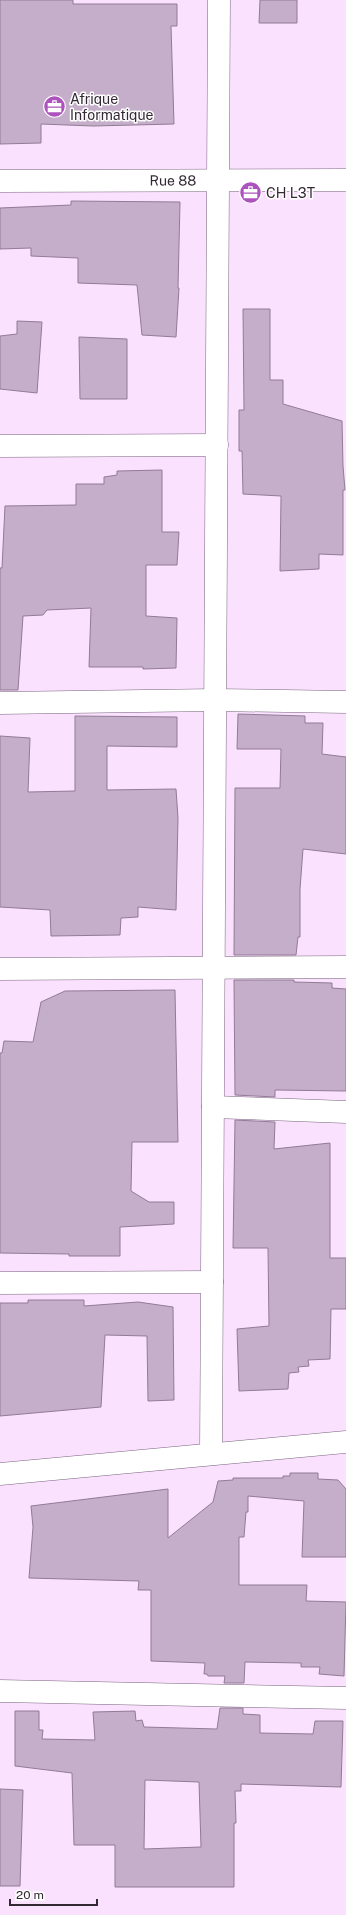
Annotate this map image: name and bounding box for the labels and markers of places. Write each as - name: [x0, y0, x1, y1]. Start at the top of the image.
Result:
- place label: Afrique Informatique: [70, 91, 154, 123]
- office icon: Afrique Informatique: [42, 94, 68, 120]
- office icon: CH L3T: [237, 180, 263, 206]
- place label: CH L3T: [266, 185, 315, 201]

